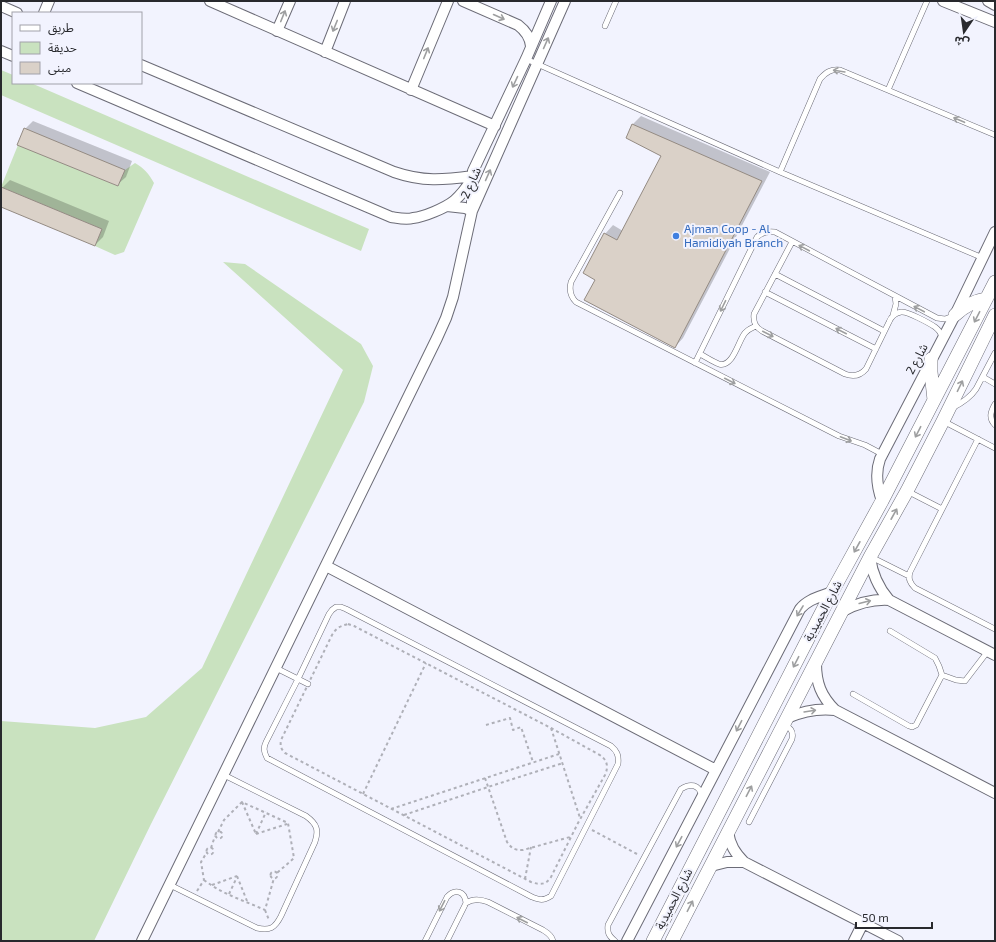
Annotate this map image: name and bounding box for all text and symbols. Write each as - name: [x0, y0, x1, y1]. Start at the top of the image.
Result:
- one-way arrow: [280, 10, 288, 22]
- legend: [12, 12, 142, 84]
- north arrow: [944, 12, 984, 52]
- one-way arrow: [492, 13, 504, 21]
- text: طريق: [48, 20, 74, 36]
- one-way arrow: [331, 20, 339, 32]
- text: ش: [953, 33, 971, 50]
- one-way arrow: [543, 38, 550, 50]
- text: حديقة: [48, 40, 77, 55]
- one-way arrow: [423, 48, 431, 60]
- text: مبنى: [48, 60, 71, 75]
- one-way arrow: [833, 67, 846, 75]
- one-way arrow: [511, 76, 518, 88]
- one-way arrow: [953, 116, 965, 123]
- street label: شارع 2: [457, 165, 486, 202]
- one-way arrow: [485, 170, 492, 182]
- place label: Ajman Coop - Al Hamidiyah Branch: [684, 221, 783, 249]
- marker: Ajman Coop - Al Hamidiyah Branch: [671, 231, 681, 241]
- one-way arrow: [798, 244, 810, 251]
- one-way arrow: [719, 299, 726, 311]
- one-way arrow: [913, 305, 925, 313]
- one-way arrow: [973, 310, 980, 322]
- one-way arrow: [835, 327, 847, 335]
- one-way arrow: [761, 331, 773, 339]
- street label: شارع 2: [902, 341, 933, 378]
- one-way arrow: [724, 378, 736, 385]
- one-way arrow: [957, 381, 964, 393]
- one-way arrow: [913, 426, 921, 438]
- one-way arrow: [840, 435, 852, 443]
- one-way arrow: [890, 508, 898, 520]
- one-way arrow: [852, 541, 860, 553]
- street label: شارع الحميدية: [800, 578, 847, 645]
- one-way arrow: [858, 598, 871, 605]
- one-way arrow: [795, 605, 803, 617]
- one-way arrow: [792, 656, 799, 668]
- one-way arrow: [803, 706, 816, 714]
- one-way arrow: [735, 720, 742, 732]
- one-way arrow: [746, 785, 753, 797]
- one-way arrow: [675, 835, 682, 847]
- street label: شارع الحميدية: [652, 866, 697, 933]
- one-way arrow: [438, 900, 446, 912]
- one-way arrow: [687, 901, 694, 913]
- scale bar: [856, 904, 932, 930]
- text: 50 m: [862, 910, 889, 924]
- one-way arrow: [516, 915, 528, 923]

